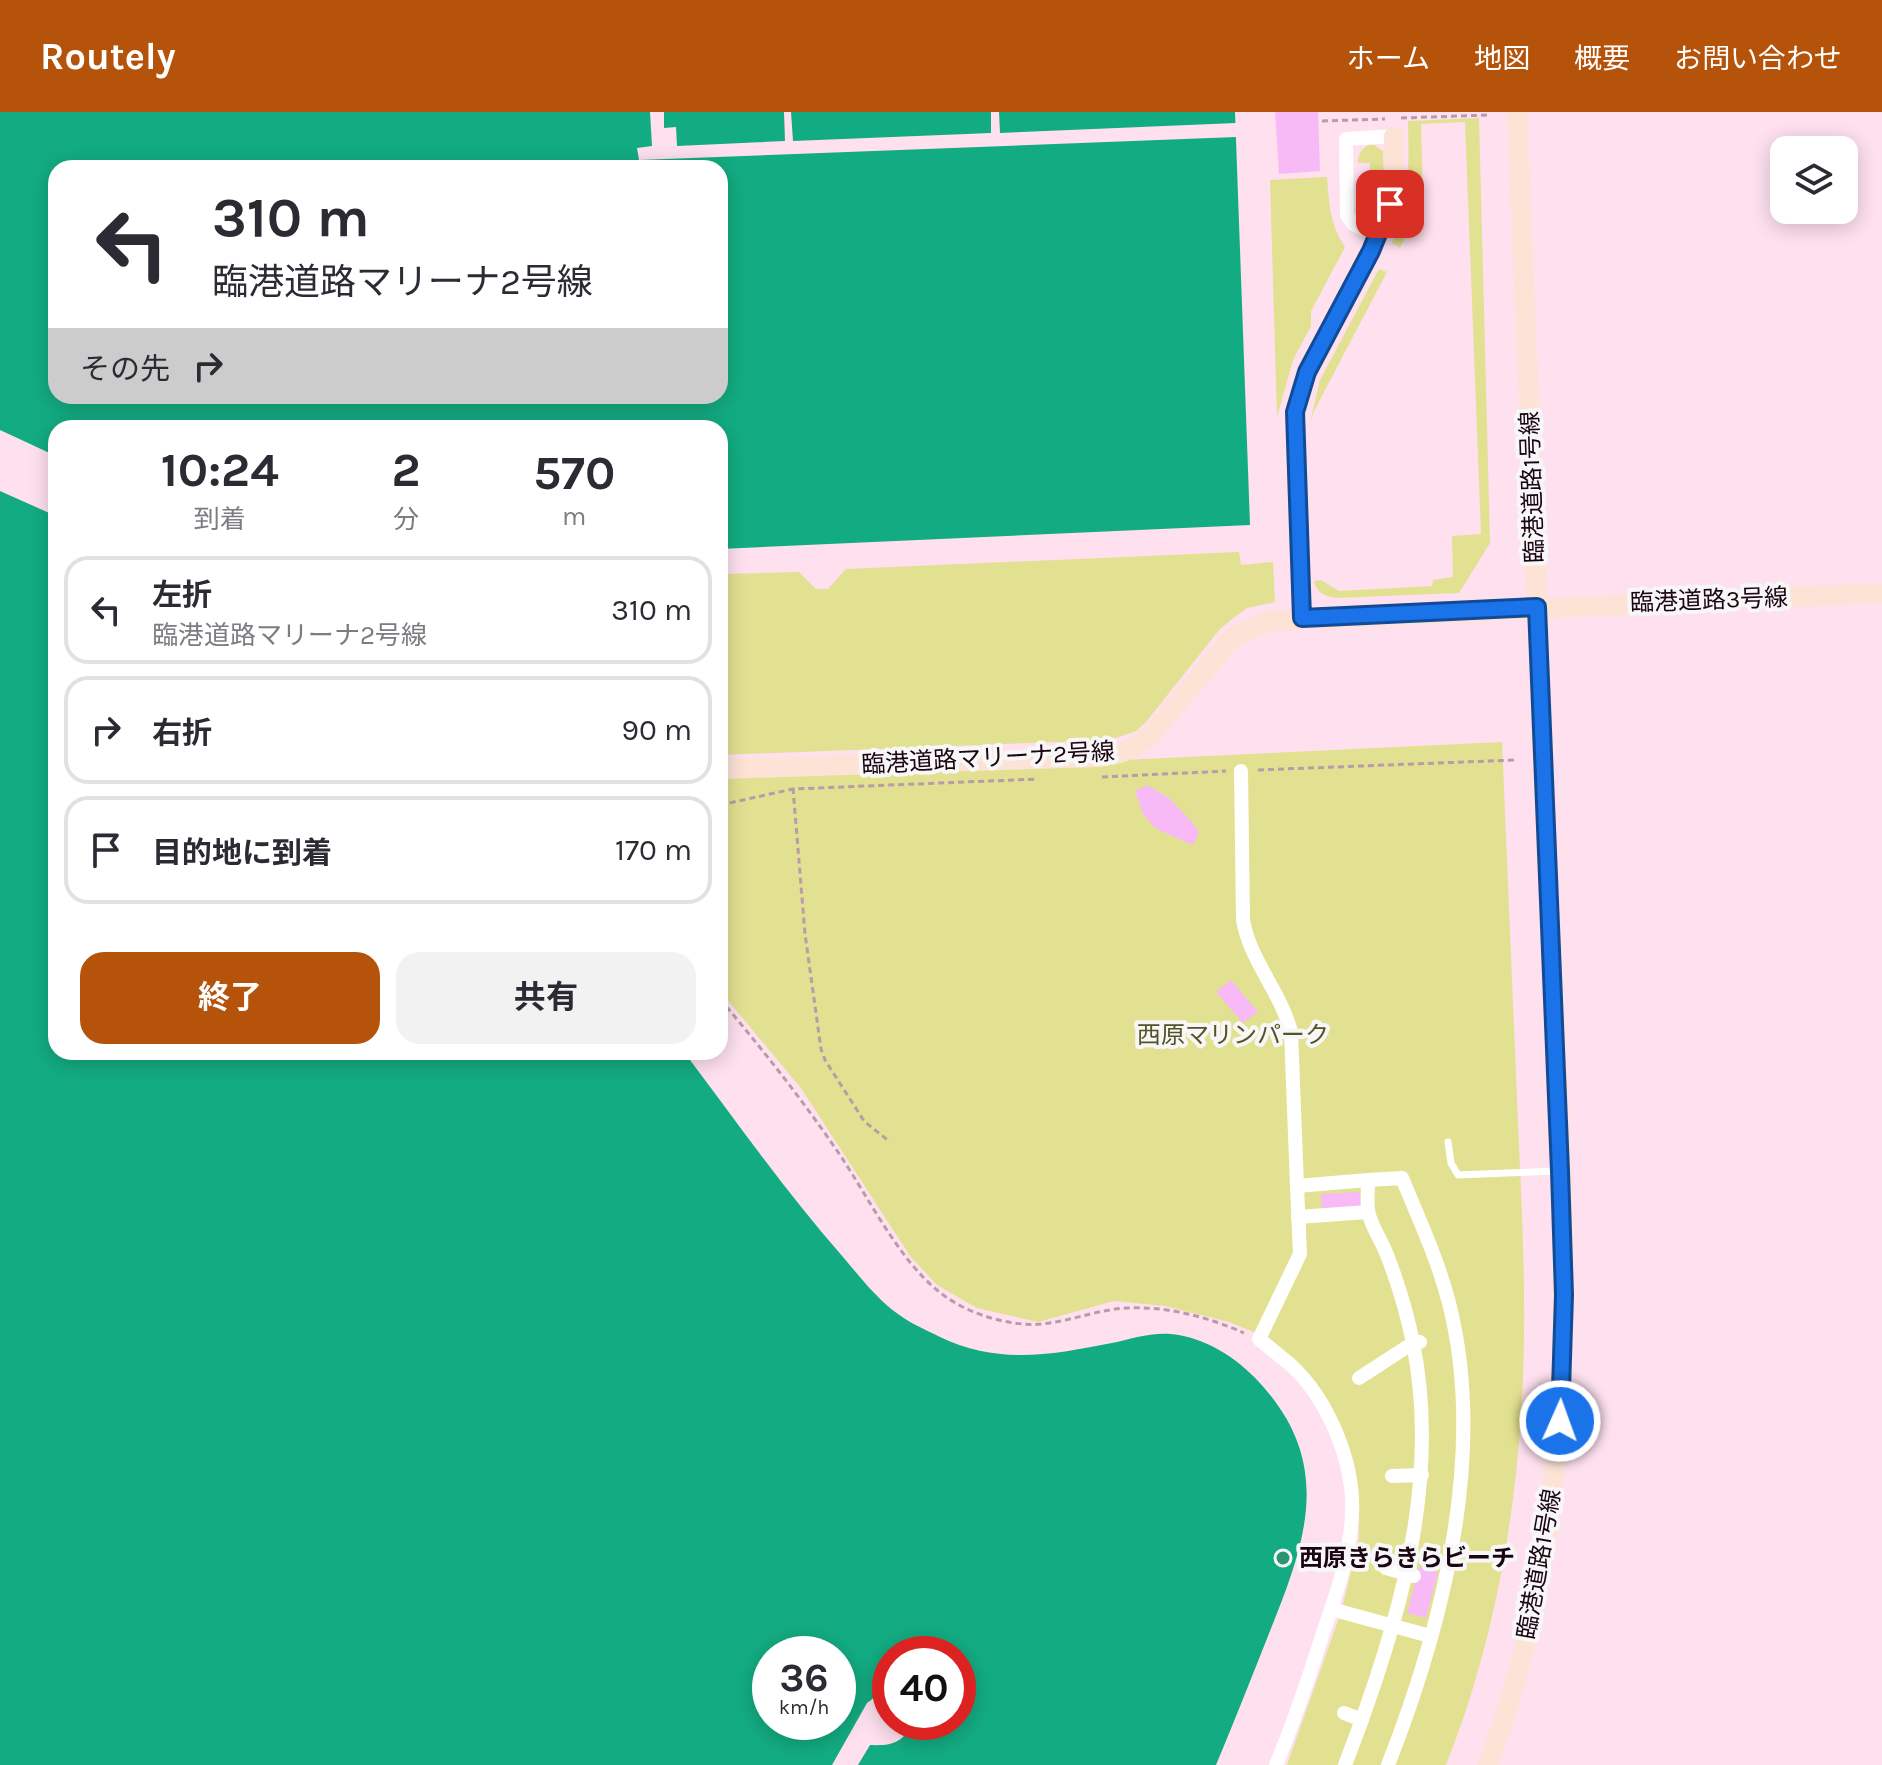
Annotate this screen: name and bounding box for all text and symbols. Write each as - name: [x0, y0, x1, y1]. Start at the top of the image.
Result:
- text: Routely: [40, 34, 176, 79]
- text: ホーム: [1347, 42, 1430, 75]
- text: 地図: [1474, 42, 1530, 75]
- text: 概要: [1574, 42, 1630, 75]
- text: お問い合わせ: [1674, 42, 1842, 75]
- map controls: [1770, 136, 1858, 224]
- button: layers: [1770, 136, 1858, 224]
- pin: [1356, 170, 1424, 238]
- icon: arrive: [1368, 182, 1412, 226]
- text: 310 m: [212, 185, 370, 250]
- icon: left: [80, 192, 184, 296]
- text: 臨港道路マリーナ2号線: [212, 261, 593, 303]
- icon: right: [186, 344, 230, 388]
- text: その先: [80, 351, 170, 387]
- street label: 臨港道路1号線: [1515, 411, 1549, 563]
- text: 10:24: [161, 442, 279, 498]
- text: 2: [391, 442, 420, 498]
- text: 570: [533, 445, 615, 501]
- text: m: [562, 501, 586, 532]
- text: 到着: [194, 504, 246, 535]
- text: 分: [393, 504, 419, 535]
- text: 左折: [152, 577, 212, 613]
- street label: 臨港道路3号線: [1629, 583, 1789, 617]
- icon: left: [84, 588, 128, 632]
- text: 310 m: [611, 592, 692, 628]
- text: 臨港道路マリーナ2号線: [152, 620, 427, 651]
- icon: right: [84, 708, 128, 752]
- text: 90 m: [622, 712, 692, 748]
- text: 右折: [152, 715, 212, 751]
- street label: 臨港道路マリーナ2号線: [860, 737, 1116, 779]
- icon: arrive: [84, 828, 128, 872]
- text: 170 m: [615, 832, 692, 868]
- text: 目的地に到着: [152, 835, 332, 871]
- button: 終了: [80, 952, 380, 1044]
- button: 共有: [396, 952, 696, 1044]
- park label: 西原マリンパーク: [1137, 1021, 1329, 1049]
- position arrow: [1518, 1379, 1602, 1463]
- street label: 臨港道路1号線: [1512, 1487, 1566, 1641]
- place label: 西原きらきらビーチ: [1299, 1544, 1515, 1572]
- marker: 西原きらきらビーチ: [1274, 1549, 1292, 1567]
- speed limit sign: 40: [872, 1636, 976, 1740]
- text: 36: [779, 1654, 829, 1701]
- text: km/h: [779, 1696, 829, 1719]

